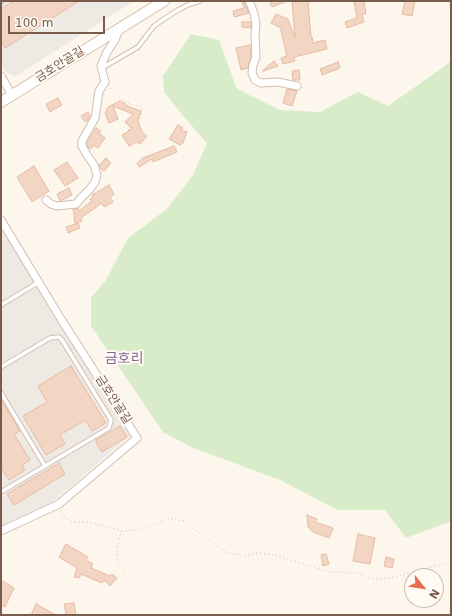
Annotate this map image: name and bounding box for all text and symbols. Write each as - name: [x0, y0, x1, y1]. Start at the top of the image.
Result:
- scale bar: [10, 8, 107, 34]
- text: 100 m: [15, 16, 53, 30]
- street label: 금호안골길: [33, 44, 87, 86]
- district label: 금호리: [105, 351, 143, 367]
- street label: 금호안골길: [92, 373, 134, 427]
- north arrow: [404, 568, 444, 608]
- text: N: [426, 587, 442, 601]

